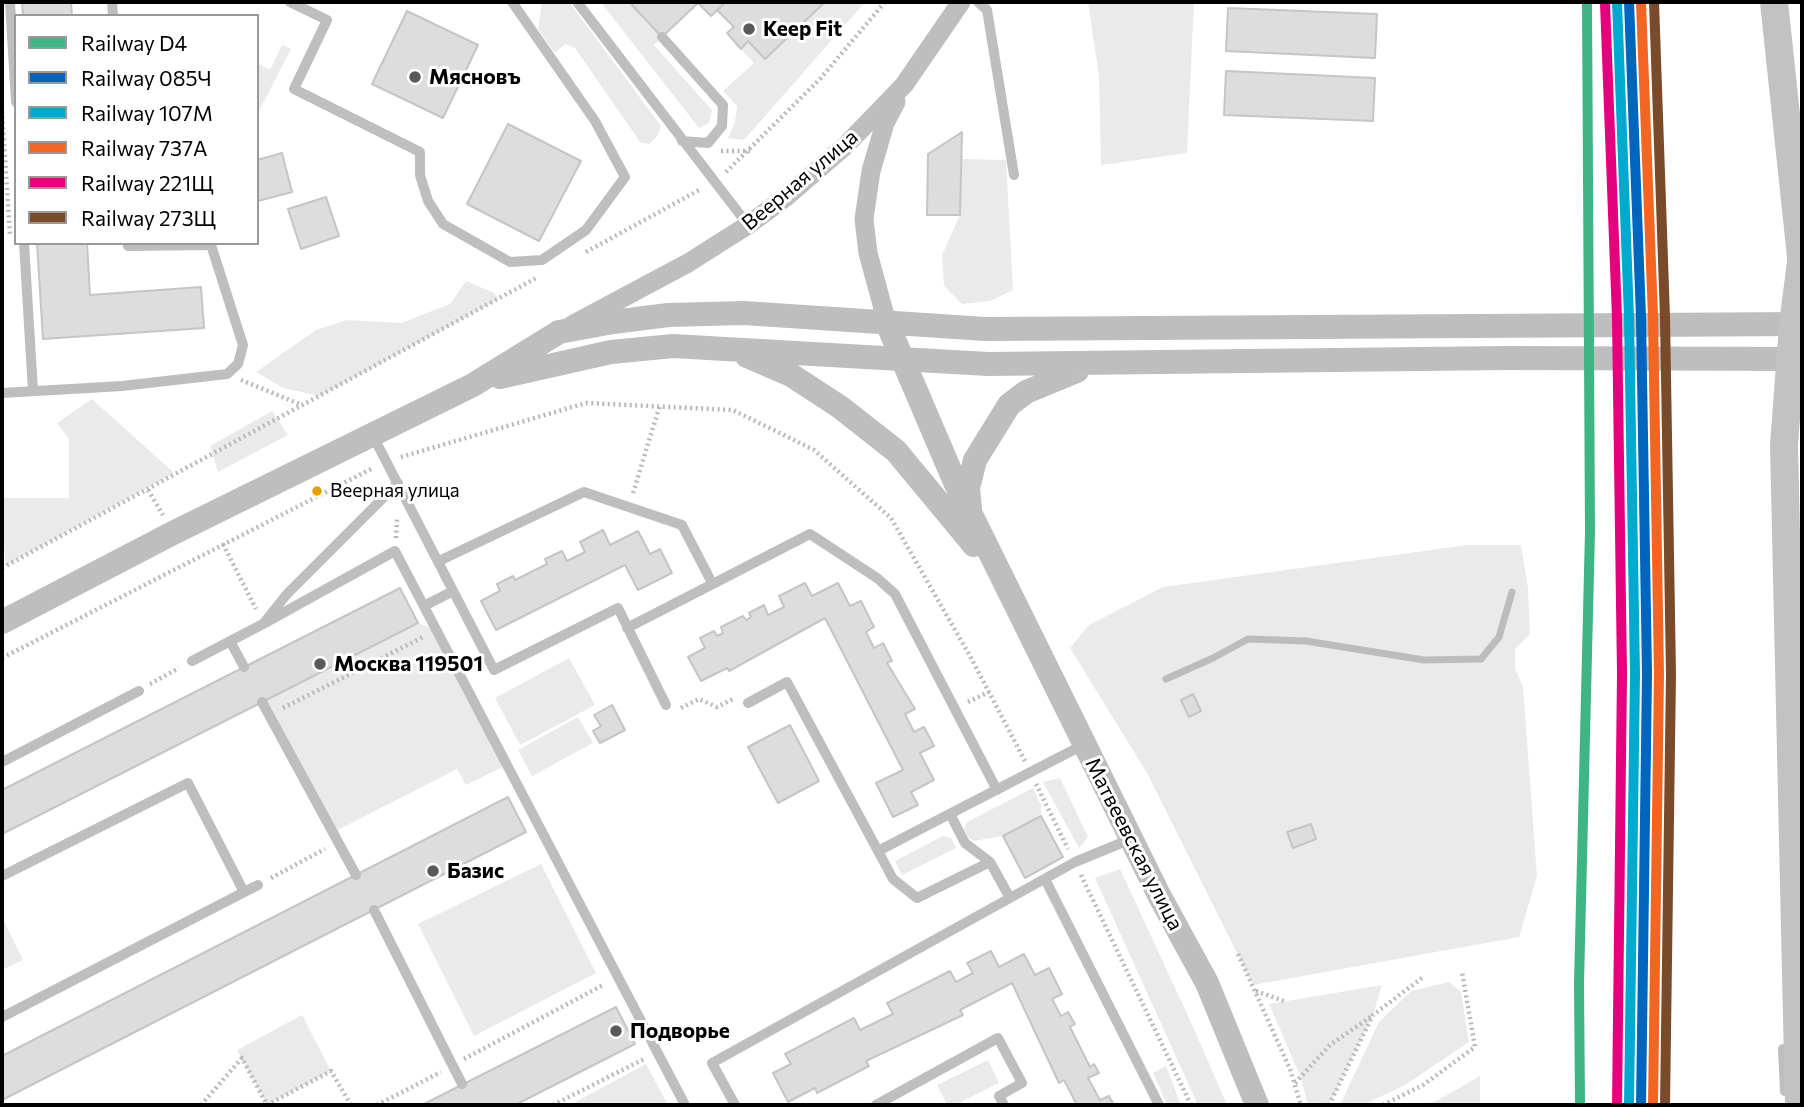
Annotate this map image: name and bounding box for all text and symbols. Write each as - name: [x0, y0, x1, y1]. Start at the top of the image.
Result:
- legend: [14, 14, 259, 245]
- place label: Keep Fit: [763, 16, 842, 42]
- marker: Keep Fit: [741, 21, 757, 37]
- text: Railway D4: [81, 30, 187, 55]
- place label: Мясновъ: [429, 64, 521, 90]
- text: Railway 085Ч: [81, 65, 212, 90]
- marker: Мясновъ: [407, 69, 423, 85]
- text: Railway 107М: [81, 100, 213, 125]
- street label: Веерная улица: [737, 124, 863, 236]
- text: Railway 737А: [81, 135, 208, 160]
- text: Railway 221Щ: [81, 170, 214, 195]
- text: Railway 273Щ: [81, 205, 216, 230]
- place label: Веерная улица: [330, 480, 460, 502]
- marker: Веерная улица: [310, 484, 324, 498]
- place label: Москва 119501: [334, 651, 483, 677]
- marker: Москва 119501: [312, 656, 328, 672]
- street label: Матвеевская улица: [1080, 754, 1188, 934]
- place label: Базис: [447, 858, 504, 884]
- marker: Базис: [425, 863, 441, 879]
- place label: Подворье: [630, 1018, 730, 1044]
- marker: Подворье: [608, 1023, 624, 1039]

